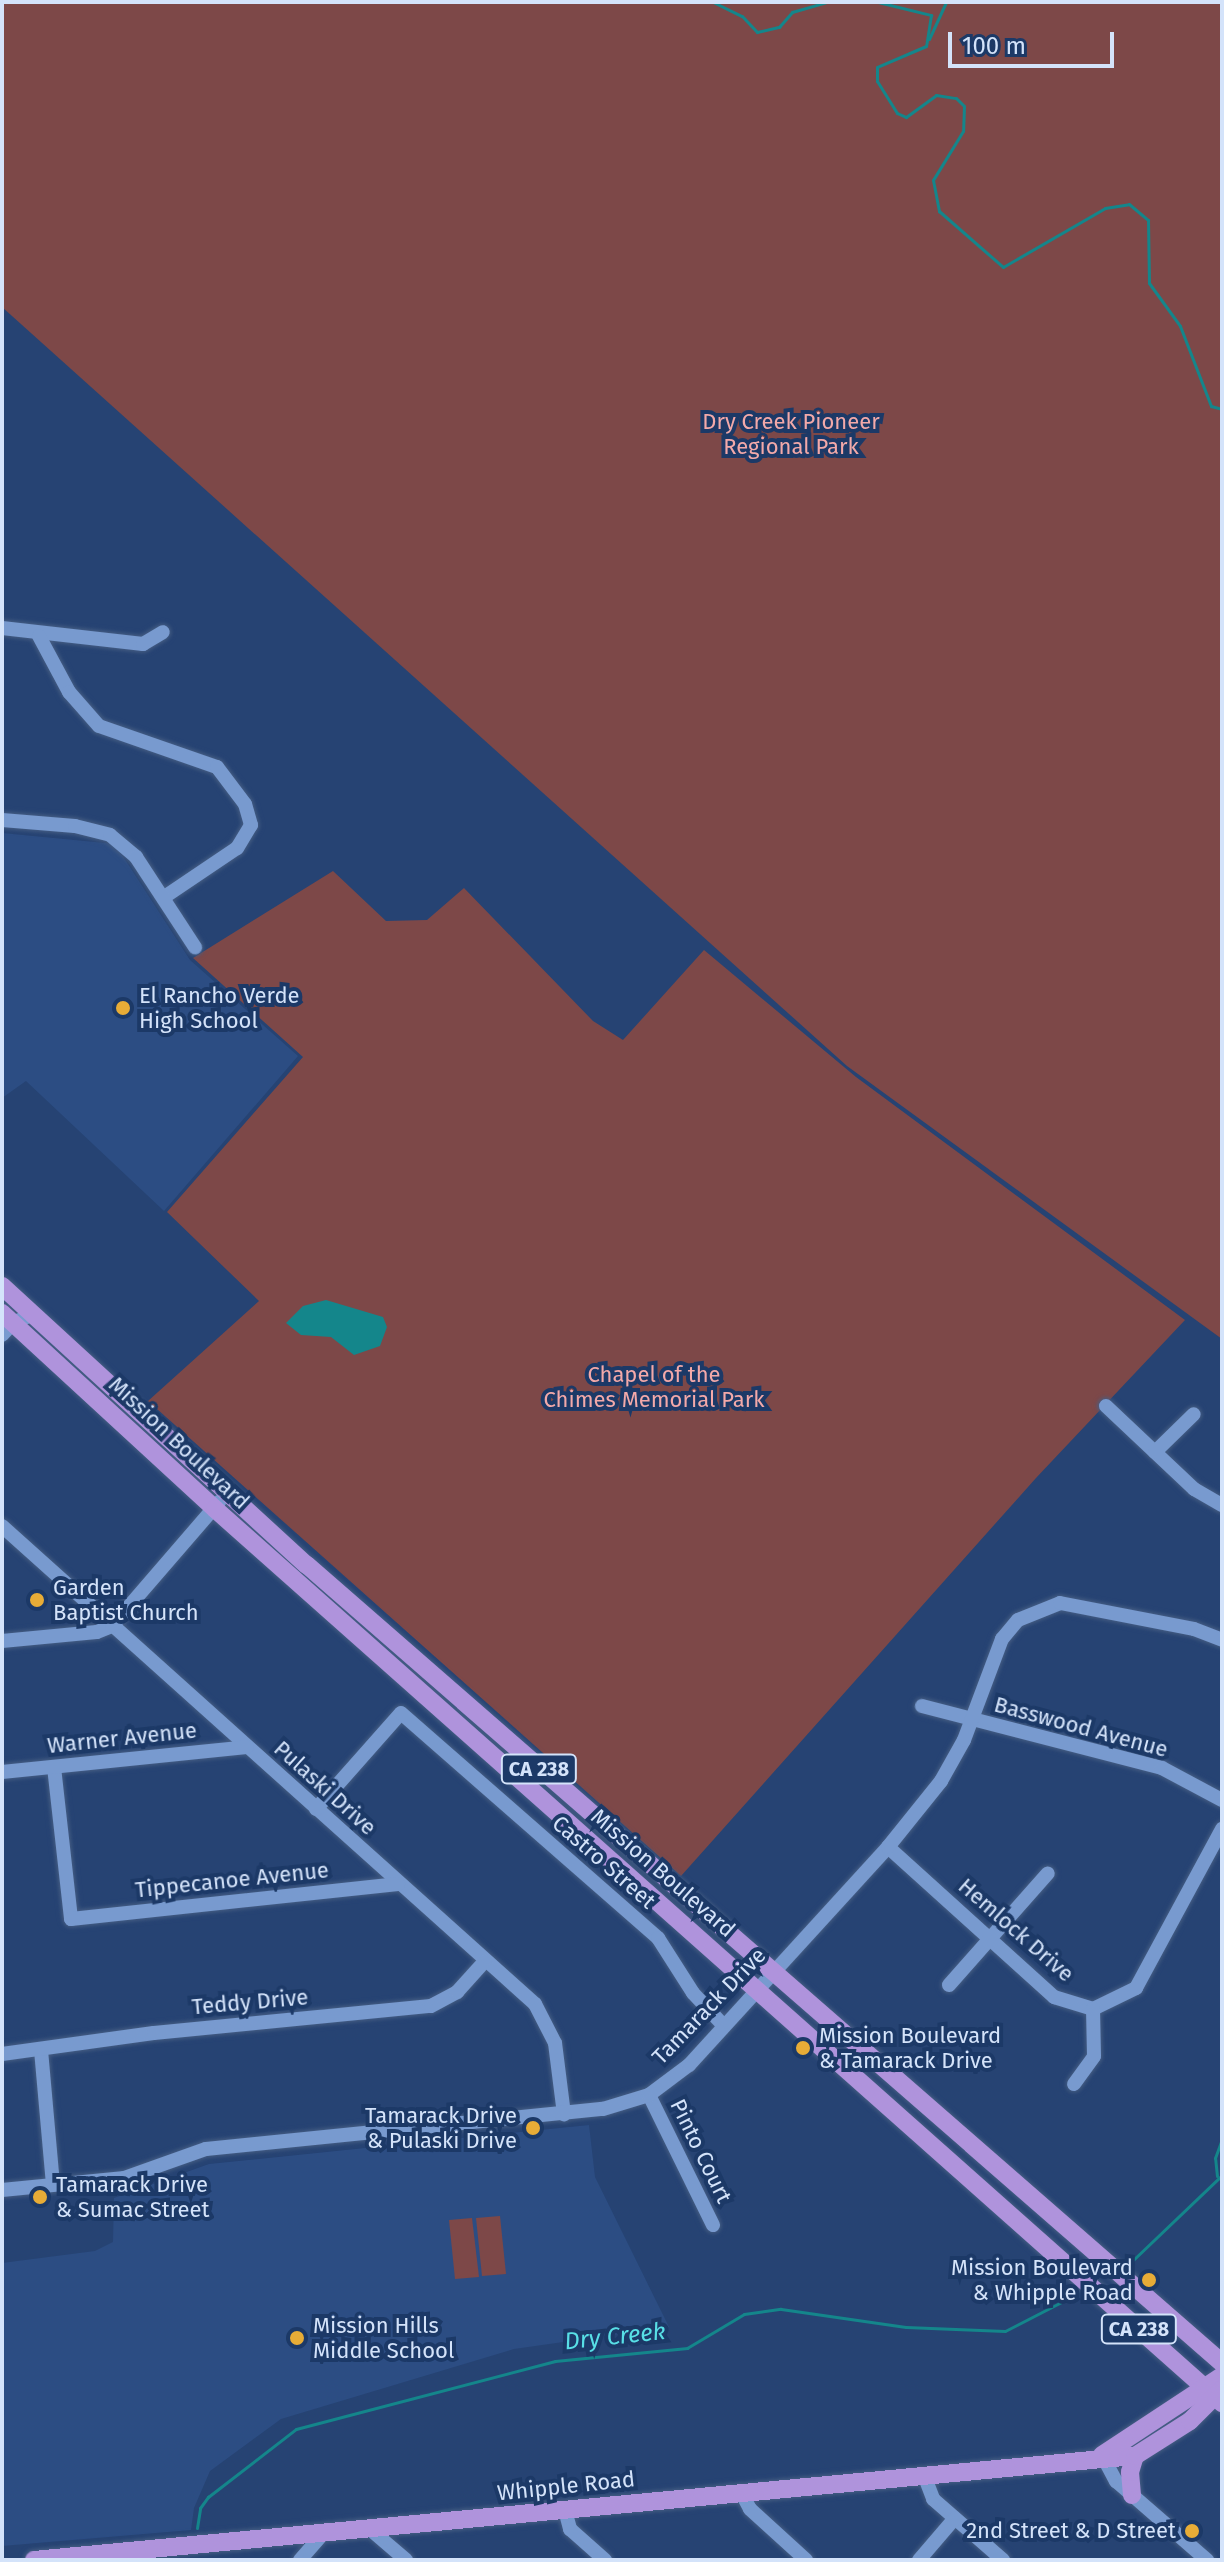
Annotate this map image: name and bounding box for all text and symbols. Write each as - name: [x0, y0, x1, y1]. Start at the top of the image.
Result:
- scale bar: [952, 16, 1118, 66]
- text: 100 m: [962, 32, 1026, 60]
- park label: Dry Creek Pioneer Regional Park: [702, 408, 880, 460]
- place label: El Rancho Verde High School: [139, 982, 300, 1034]
- marker: El Rancho Verde High School: [114, 999, 132, 1017]
- park label: Chapel of the Chimes Memorial Park: [544, 1361, 764, 1412]
- street label: Mission Boulevard: [103, 1371, 255, 1515]
- place label: Garden Baptist Church: [53, 1574, 199, 1626]
- marker: Garden Baptist Church: [28, 1591, 46, 1609]
- street label: Basswood Avenue: [991, 1691, 1171, 1763]
- street label: Warner Avenue: [46, 1717, 198, 1759]
- street label: Pulaski Drive: [269, 1735, 381, 1841]
- road number: CA 238: [499, 1753, 579, 1785]
- street label: Mission Boulevard: [586, 1803, 740, 1943]
- street label: Castro Street: [547, 1810, 661, 1914]
- street label: Tippecanoe Avenue: [134, 1857, 330, 1903]
- street label: Hemlock Drive: [953, 1873, 1079, 1987]
- street label: Tamarack Drive: [647, 1942, 771, 2070]
- street label: Teddy Drive: [191, 1984, 309, 2020]
- place label: Mission Boulevard & Tamarack Drive: [819, 2022, 1001, 2074]
- marker: Mission Boulevard & Tamarack Drive: [794, 2039, 812, 2057]
- street label: Pinto Court: [665, 2095, 737, 2207]
- place label: Tamarack Drive & Pulaski Drive: [365, 2102, 517, 2154]
- marker: Tamarack Drive & Pulaski Drive: [524, 2119, 542, 2137]
- place label: Tamarack Drive & Sumac Street: [56, 2171, 210, 2222]
- marker: Tamarack Drive & Sumac Street: [31, 2188, 49, 2206]
- place label: Mission Boulevard & Whipple Road: [951, 2254, 1133, 2306]
- marker: Mission Boulevard & Whipple Road: [1140, 2271, 1158, 2289]
- place label: Mission Hills Middle School: [313, 2312, 454, 2364]
- road number: CA 238: [1099, 2313, 1179, 2345]
- water label: Dry Creek: [563, 2317, 667, 2357]
- marker: Mission Hills Middle School: [288, 2329, 306, 2347]
- street label: Whipple Road: [496, 2466, 636, 2506]
- place label: 2nd Street & D Street: [966, 2518, 1176, 2544]
- marker: 2nd Street & D Street: [1183, 2522, 1201, 2540]

